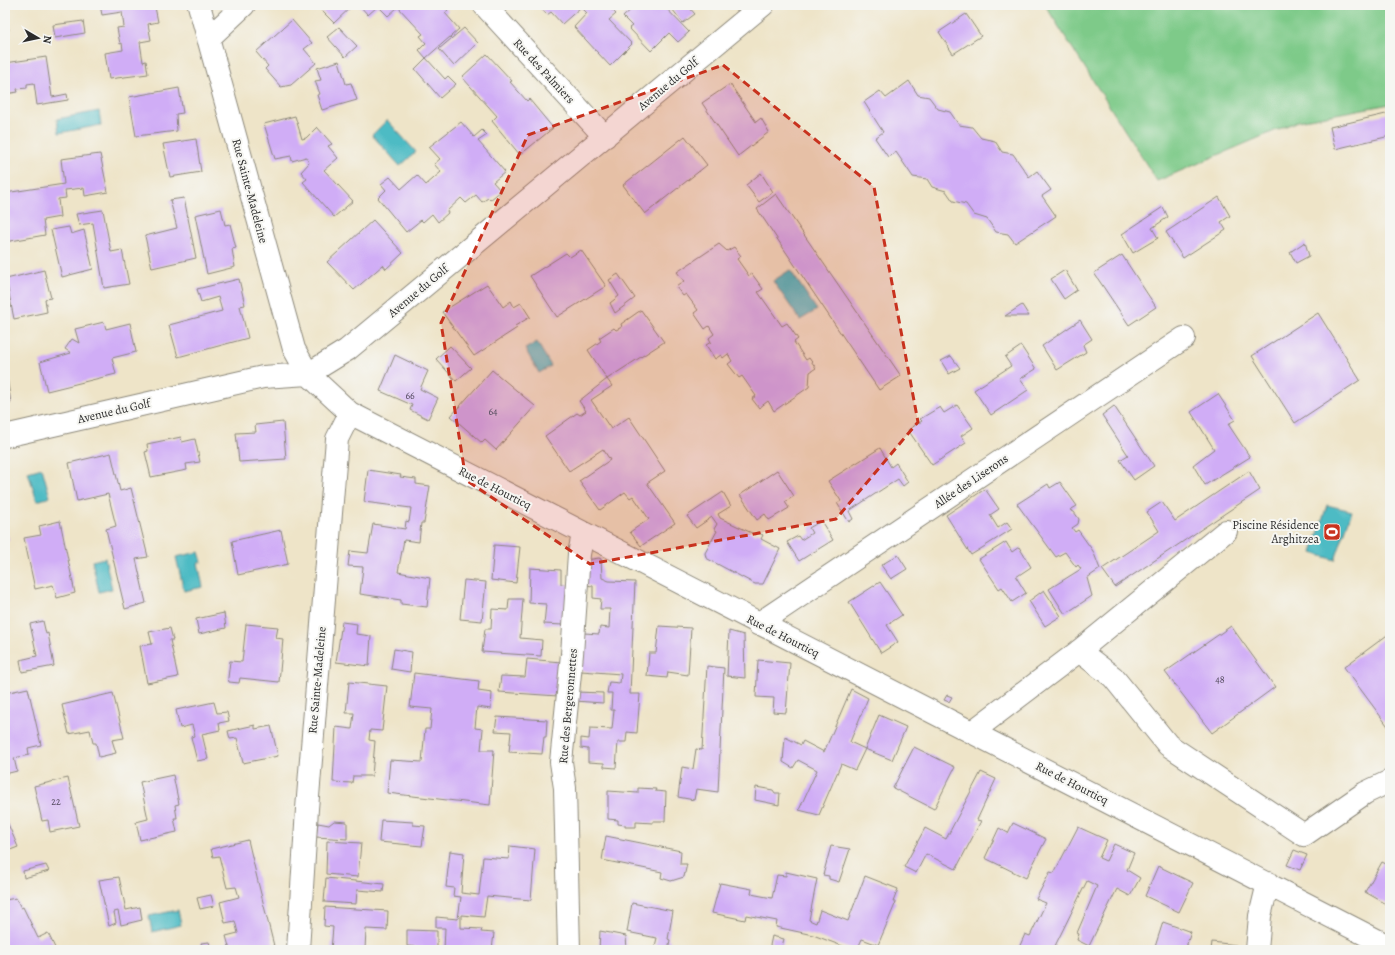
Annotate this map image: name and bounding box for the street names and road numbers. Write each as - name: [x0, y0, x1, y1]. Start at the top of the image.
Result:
- street label: Rue des Palmiers: [510, 35, 578, 107]
- street label: Avenue du Golf: [634, 53, 703, 115]
- street label: Rue Sainte-Madeleine: [228, 137, 272, 245]
- street label: Avenue du Golf: [384, 260, 453, 322]
- street label: Avenue du Golf: [75, 394, 154, 427]
- street label: Allée des Liserons: [930, 450, 1011, 512]
- street label: Rue de Hourticq: [456, 463, 534, 513]
- street label: Rue de Hourticq: [744, 611, 822, 661]
- street label: Rue Sainte-Madeleine: [304, 626, 330, 734]
- street label: Rue des Bergeronnettes: [555, 647, 581, 764]
- street label: Rue de Hourticq: [1033, 758, 1111, 808]

